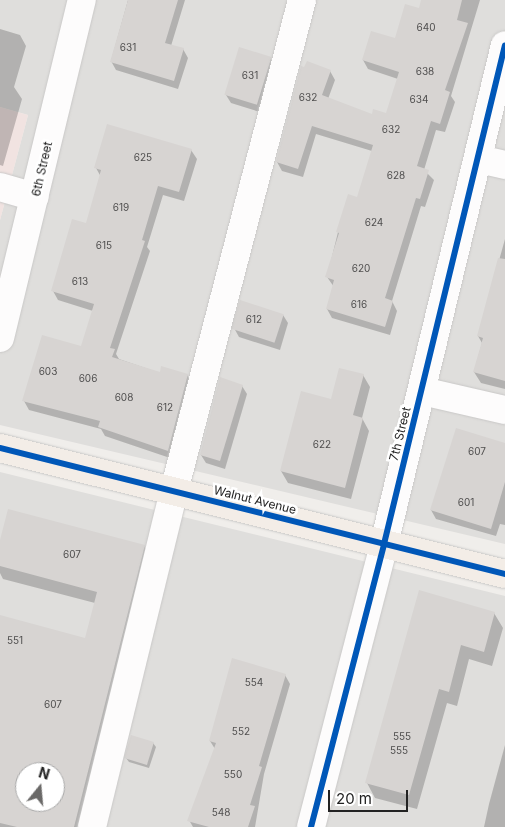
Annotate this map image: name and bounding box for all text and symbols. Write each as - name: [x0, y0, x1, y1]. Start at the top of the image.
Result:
- house number: 640: [417, 22, 435, 34]
- house number: 631: [120, 42, 136, 54]
- house number: 638: [416, 66, 434, 78]
- house number: 631: [242, 70, 258, 82]
- house number: 632: [299, 92, 317, 104]
- house number: 634: [410, 94, 428, 106]
- house number: 632: [382, 124, 400, 136]
- street label: 6th Street: [29, 140, 55, 198]
- house number: 625: [134, 152, 152, 164]
- house number: 628: [387, 170, 405, 182]
- house number: 619: [113, 202, 129, 214]
- house number: 624: [365, 217, 383, 229]
- house number: 615: [96, 240, 112, 252]
- house number: 620: [352, 263, 370, 275]
- house number: 613: [72, 276, 88, 288]
- house number: 616: [351, 299, 367, 311]
- house number: 612: [246, 314, 262, 326]
- house number: 603: [39, 366, 57, 378]
- house number: 606: [79, 373, 97, 385]
- house number: 608: [115, 392, 133, 404]
- house number: 612: [157, 402, 173, 414]
- street label: 7th Street: [386, 406, 414, 462]
- house number: 622: [313, 439, 331, 451]
- house number: 607: [468, 446, 486, 458]
- street label: Walnut Avenue: [212, 483, 298, 517]
- house number: 601: [458, 497, 474, 509]
- house number: 607: [63, 549, 81, 561]
- house number: 551: [7, 635, 23, 647]
- house number: 554: [245, 677, 263, 689]
- house number: 607: [44, 699, 62, 711]
- house number: 552: [232, 726, 250, 738]
- house number: 555: [393, 731, 411, 743]
- house number: 555: [390, 745, 408, 757]
- north arrow: [15, 762, 65, 812]
- text: N: [37, 763, 52, 783]
- house number: 550: [224, 769, 242, 781]
- scale bar: [330, 780, 410, 812]
- text: 20 m: [336, 789, 372, 808]
- house number: 548: [212, 807, 230, 819]

